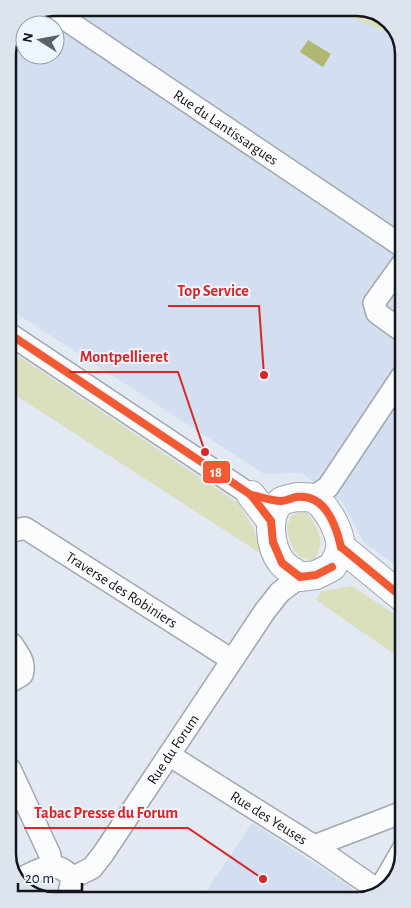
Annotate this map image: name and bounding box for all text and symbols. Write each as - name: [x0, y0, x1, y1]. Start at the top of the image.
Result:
- north arrow: [15, 15, 65, 65]
- text: N: [20, 32, 36, 44]
- street label: Rue du Lantissargues: [171, 87, 281, 168]
- callout: Top Service: [168, 275, 259, 306]
- text: Top Service: [177, 283, 249, 299]
- callout: Montpellieret: [69, 341, 178, 372]
- text: Montpellieret: [80, 349, 169, 365]
- line badge: 18: [202, 460, 231, 484]
- text: 18: [210, 466, 222, 480]
- street label: Traverse des Robiniers: [63, 549, 180, 631]
- street label: Rue du Forum: [145, 712, 202, 787]
- street label: Rue des Yeuses: [228, 789, 310, 848]
- callout: Tabac Presse du Forum: [24, 797, 188, 828]
- text: Tabac Presse du Forum: [34, 805, 178, 821]
- scale bar: [18, 860, 81, 892]
- text: 20 m: [25, 871, 54, 886]

